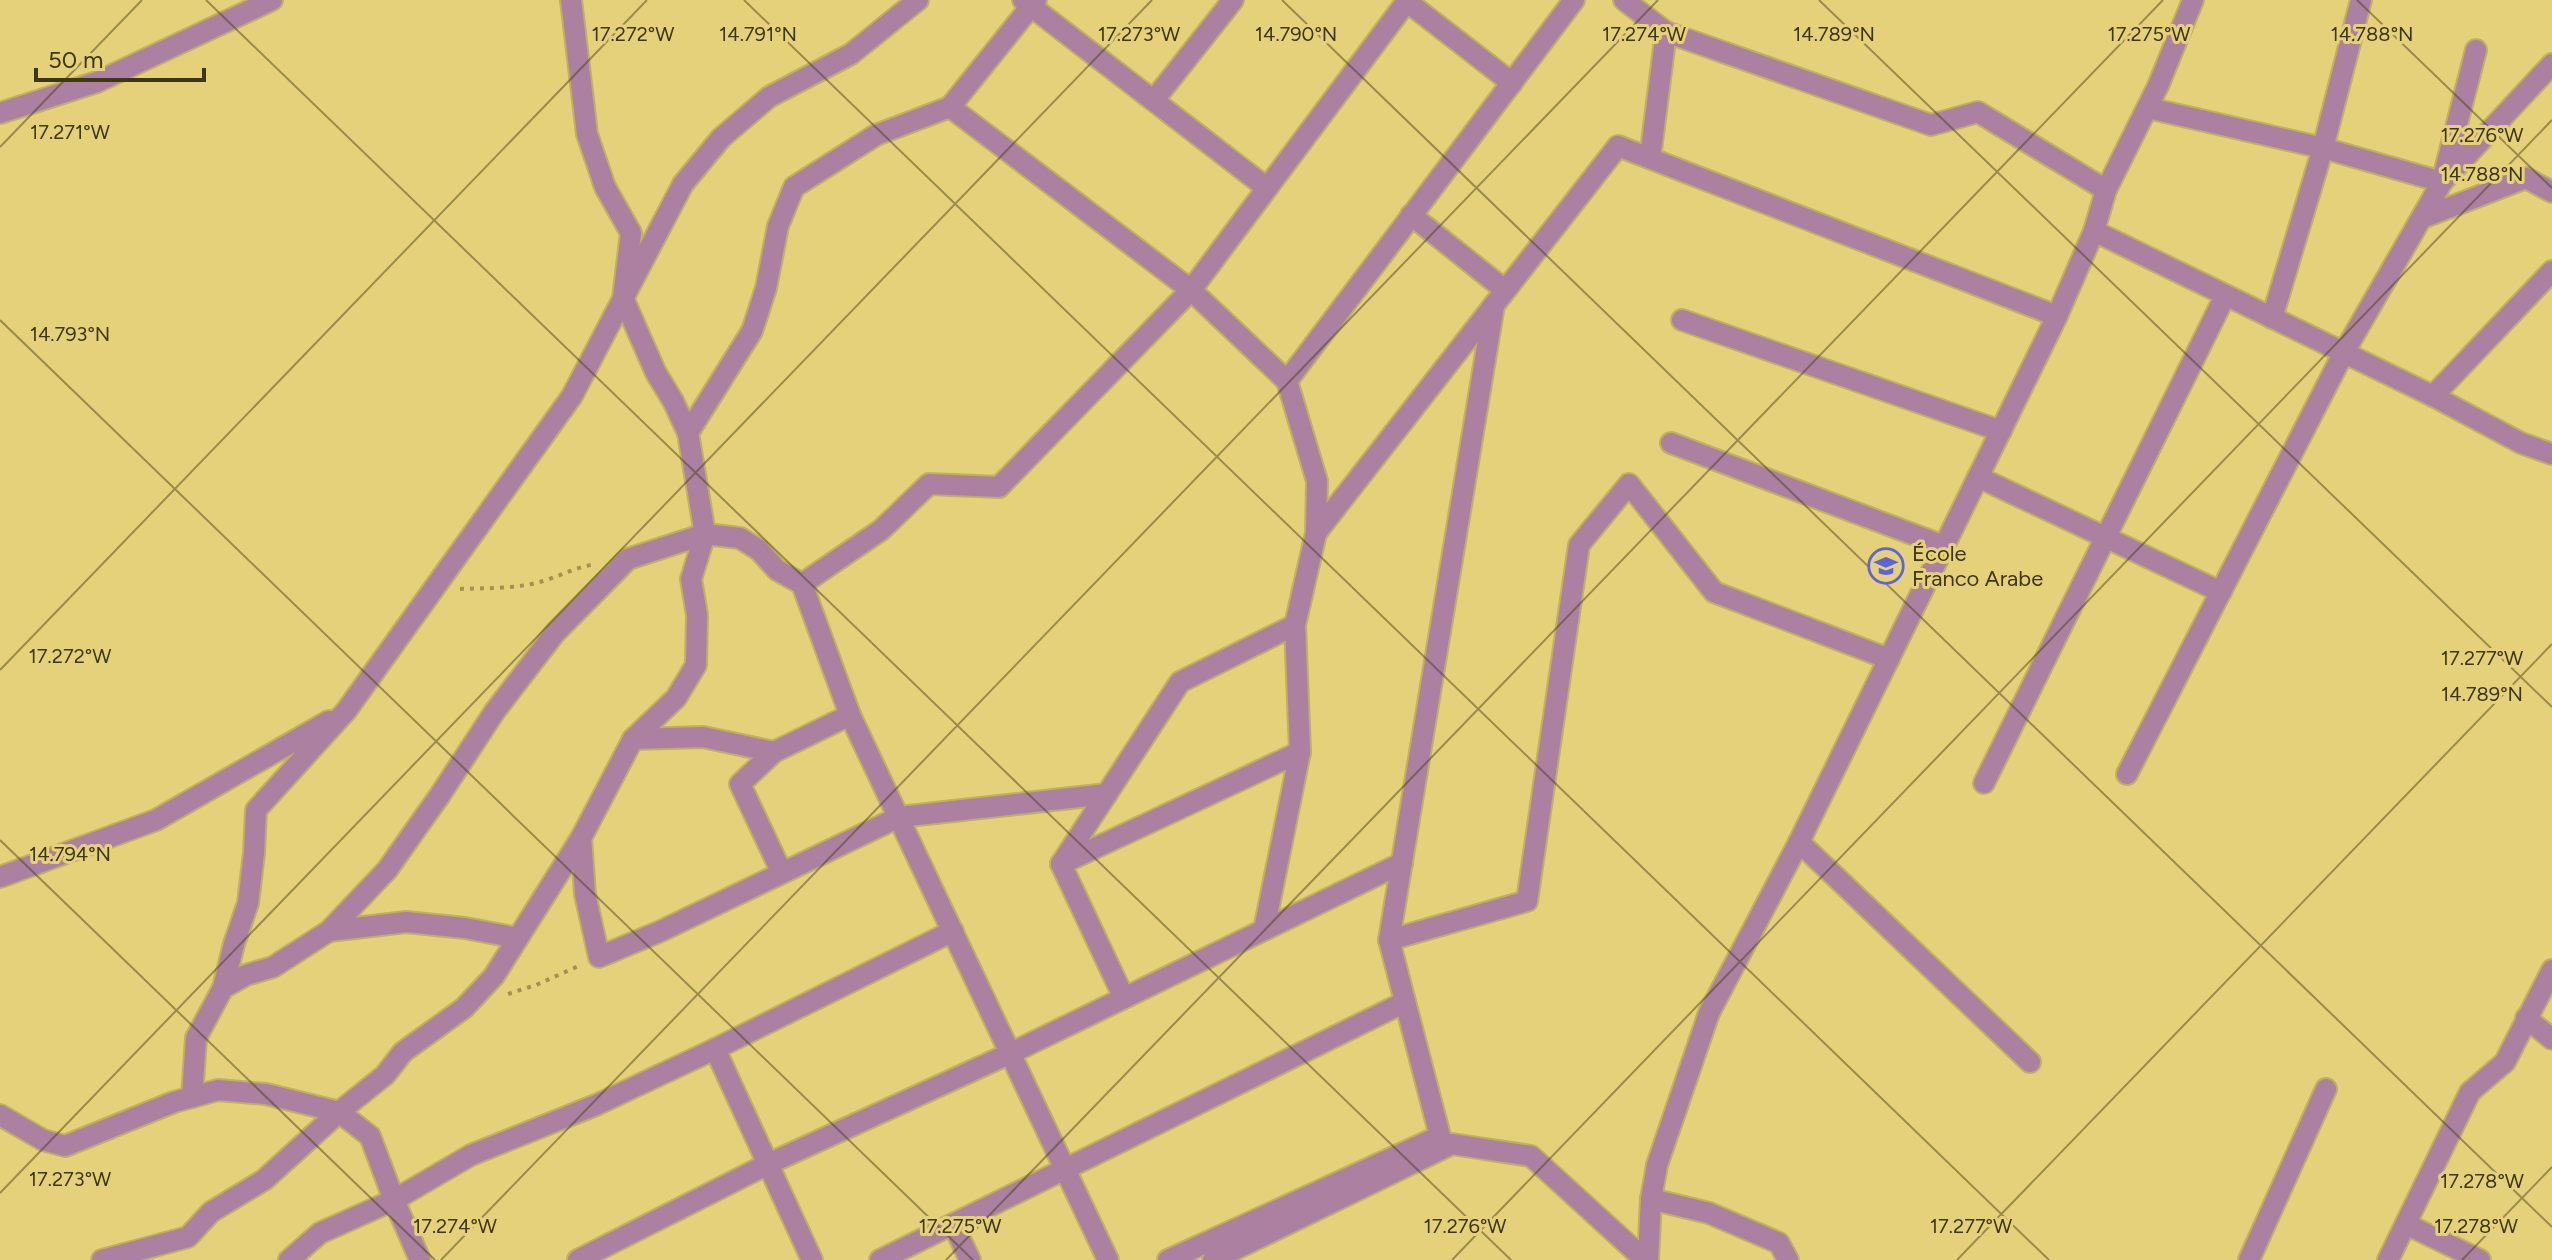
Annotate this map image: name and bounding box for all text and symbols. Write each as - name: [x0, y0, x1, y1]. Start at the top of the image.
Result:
- text: 17.272°W: [592, 22, 674, 46]
- text: 14.791°N: [719, 22, 797, 46]
- text: 17.273°W: [1098, 22, 1180, 46]
- text: 14.790°N: [1255, 22, 1337, 46]
- text: 17.274°W: [1602, 22, 1686, 46]
- text: 14.789°N: [1793, 22, 1875, 46]
- text: 17.275°W: [2107, 22, 2191, 46]
- text: 14.788°N: [2331, 22, 2414, 46]
- scale bar: [36, 32, 204, 82]
- text: 50 m: [48, 45, 104, 74]
- text: 17.271°W: [30, 120, 110, 144]
- text: 17.276°W: [2441, 123, 2523, 147]
- text: 14.788°N: [2441, 162, 2524, 186]
- text: 14.793°N: [30, 322, 110, 346]
- place label: École Franco Arabe: [1912, 540, 2043, 592]
- school or university icon: École Franco Arabe: [1867, 547, 1905, 585]
- text: 17.272°W: [29, 644, 111, 668]
- text: 17.277°W: [2441, 646, 2523, 670]
- text: 14.789°N: [2441, 682, 2523, 706]
- text: 14.794°N: [29, 842, 111, 866]
- text: 17.273°W: [29, 1167, 111, 1191]
- text: 17.278°W: [2440, 1169, 2524, 1193]
- text: 17.274°W: [413, 1214, 497, 1238]
- text: 17.275°W: [918, 1214, 1002, 1238]
- text: 17.276°W: [1424, 1214, 1506, 1238]
- text: 17.277°W: [1930, 1214, 2012, 1238]
- text: 17.278°W: [2434, 1214, 2518, 1238]

